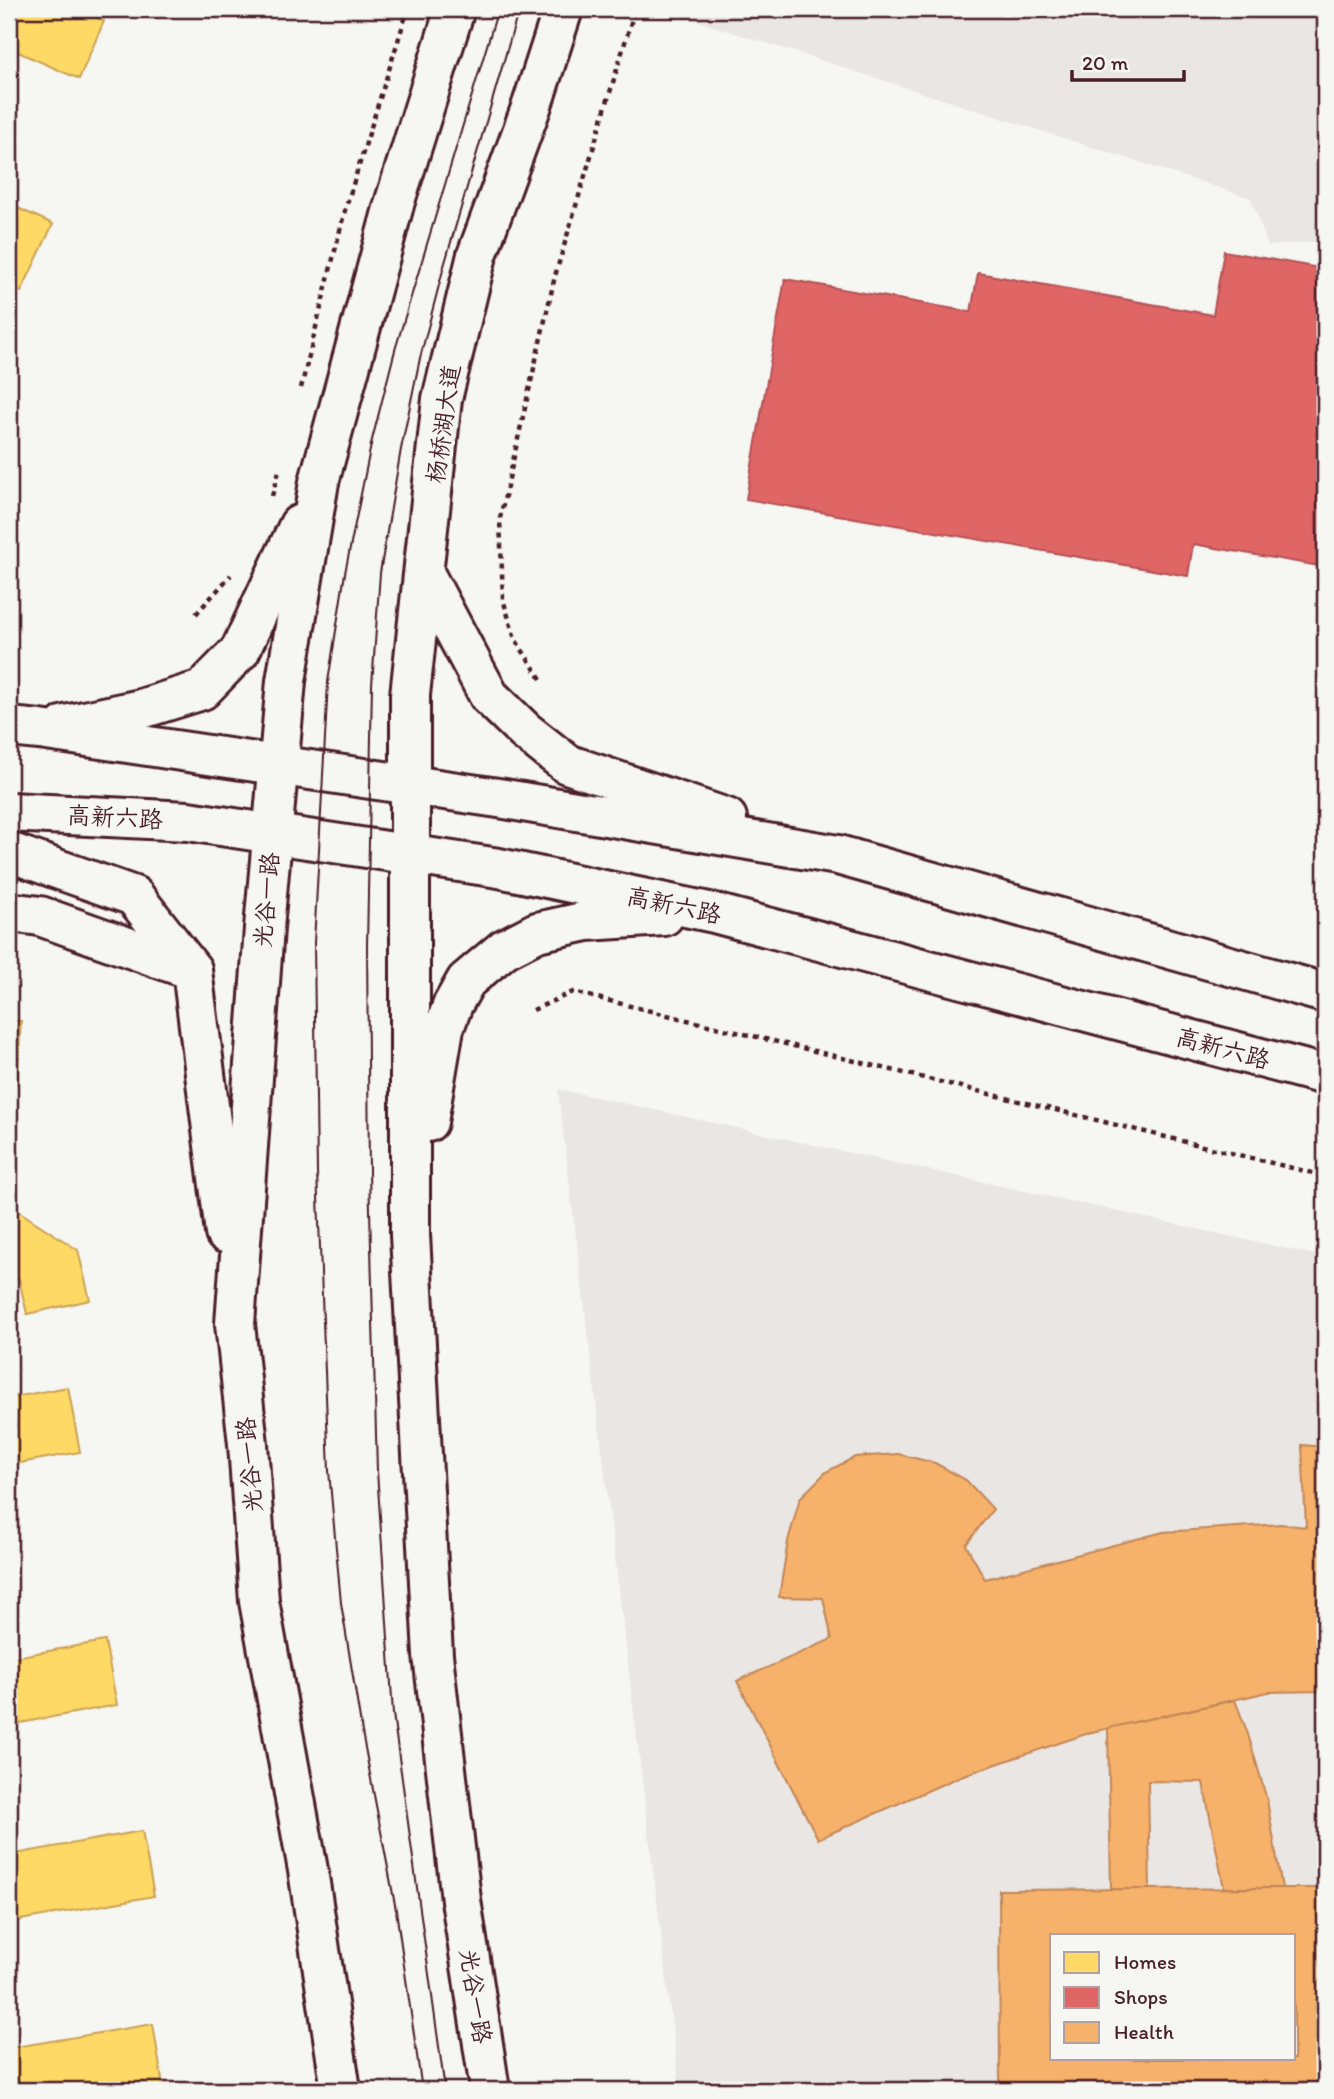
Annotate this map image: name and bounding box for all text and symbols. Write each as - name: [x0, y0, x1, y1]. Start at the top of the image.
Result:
- scale bar: [1072, 38, 1184, 82]
- text: 20 m: [1082, 50, 1129, 75]
- street label: 杨桥湖大道: [420, 363, 466, 485]
- street label: 高新六路: [66, 800, 164, 834]
- street label: 光谷一路: [247, 851, 285, 949]
- street label: 高新六路: [624, 881, 724, 929]
- street label: 高新六路: [1173, 1022, 1273, 1074]
- street label: 光谷一路: [230, 1416, 268, 1514]
- legend: [1050, 1934, 1296, 2060]
- street label: 光谷一路: [454, 1946, 498, 2046]
- text: Homes: [1114, 1949, 1176, 1974]
- text: Shops: [1114, 1984, 1168, 2009]
- text: Health: [1114, 2019, 1174, 2044]

